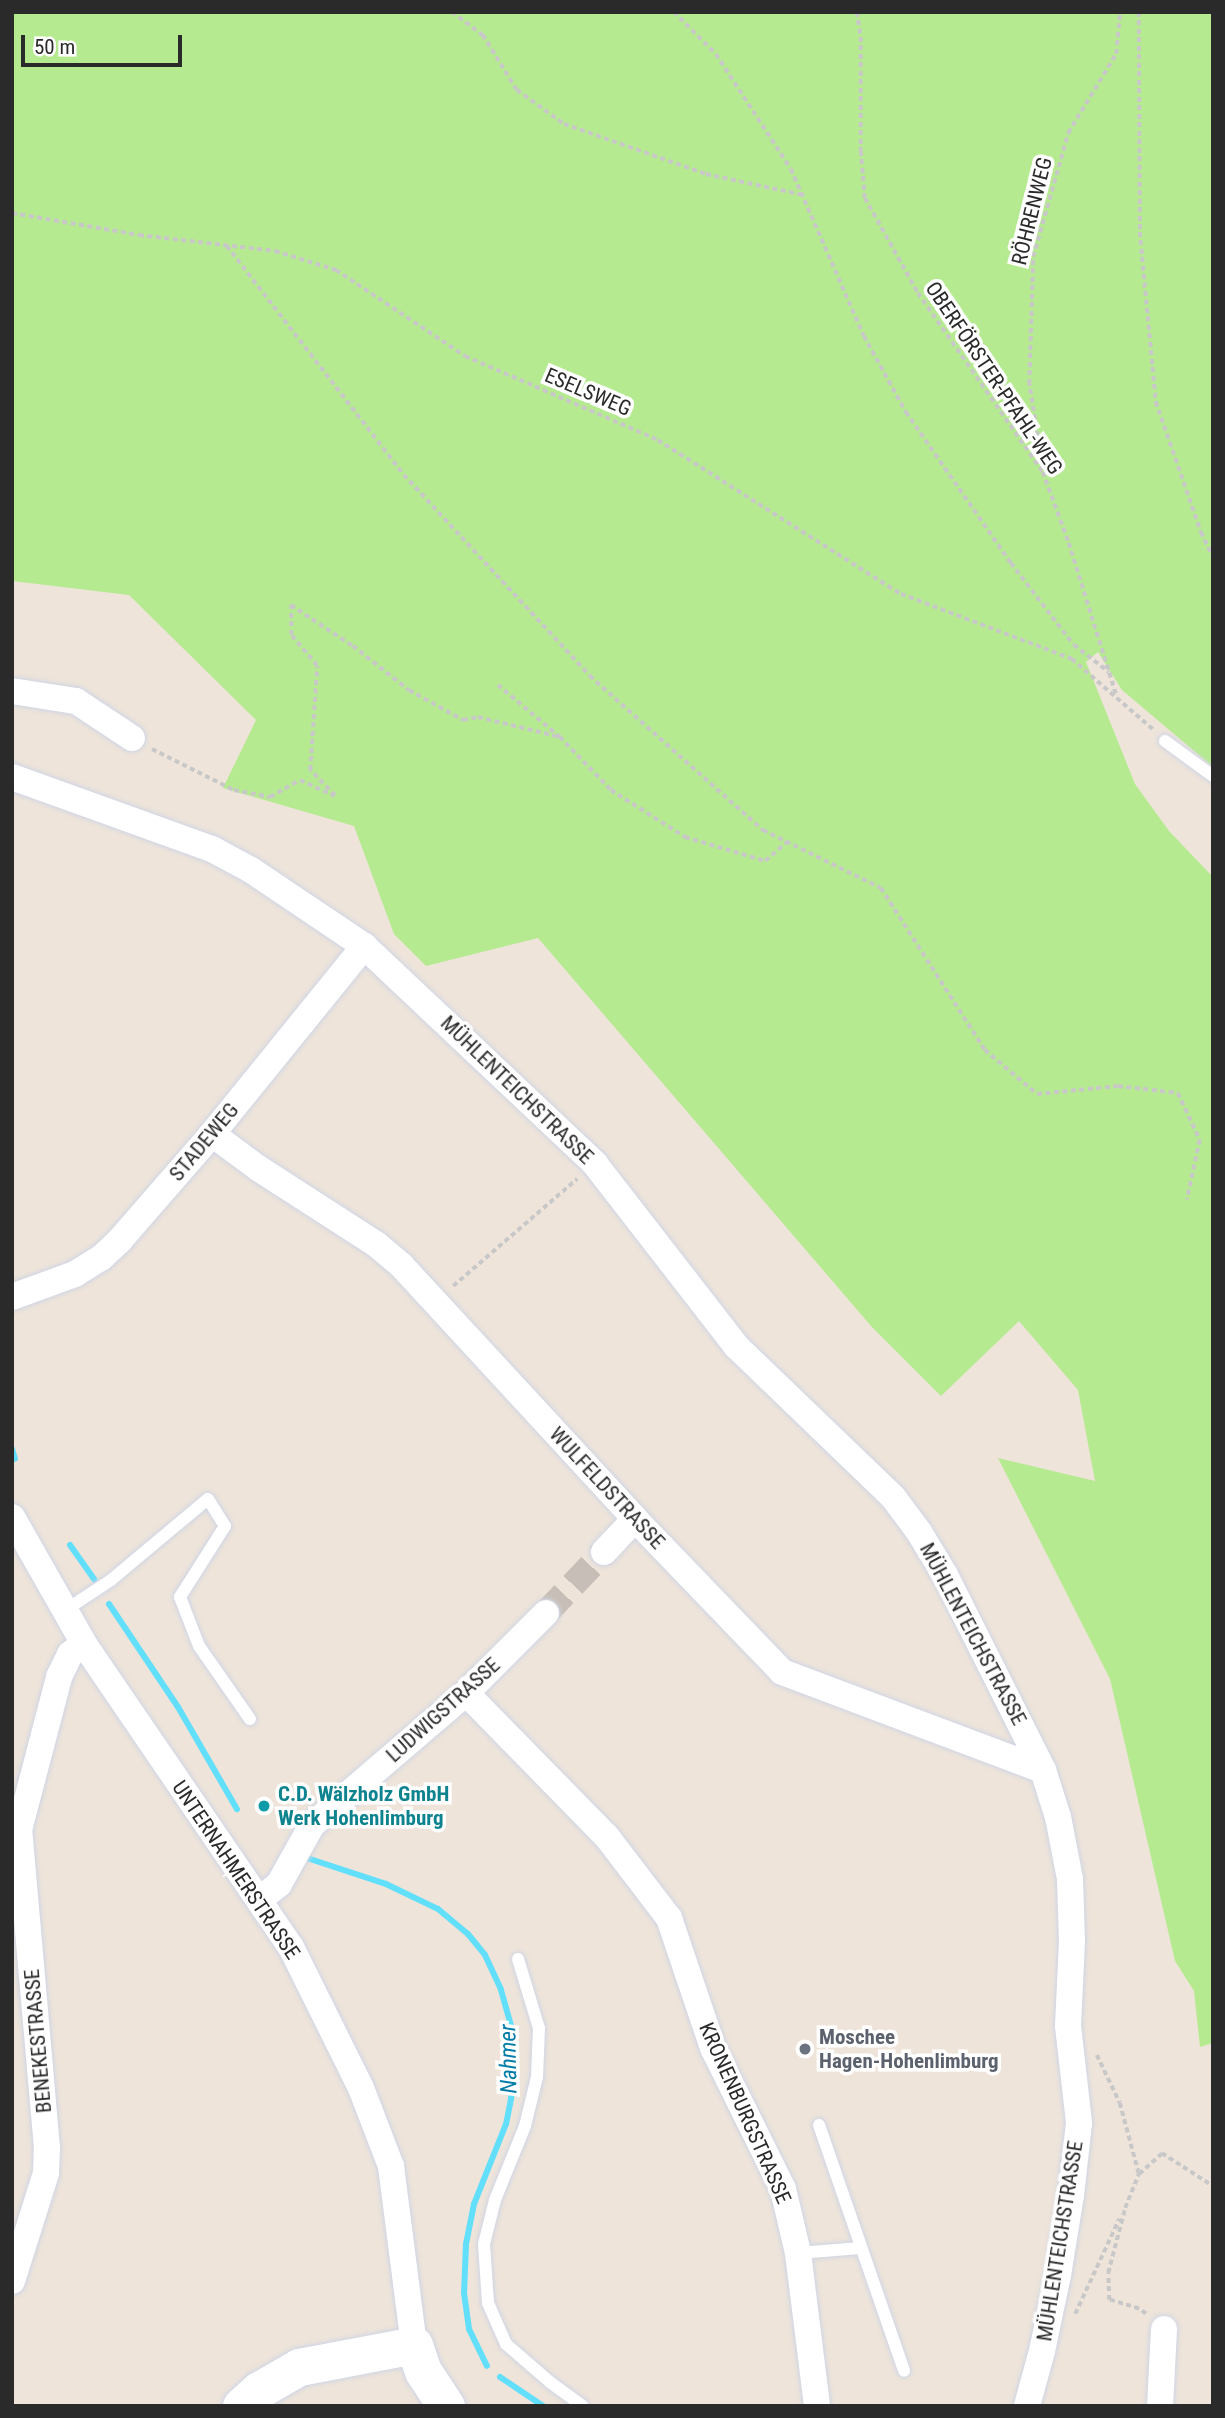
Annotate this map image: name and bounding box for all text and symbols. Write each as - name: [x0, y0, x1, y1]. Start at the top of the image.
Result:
- scale bar: [24, 21, 186, 65]
- text: 50 m: [34, 35, 75, 59]
- street label: RÖHRENWEG: [1006, 154, 1058, 268]
- street label: OBERFÖRSTER-PFAHL-WEG: [920, 277, 1068, 479]
- street label: ESELSWEG: [541, 363, 635, 421]
- street label: MÜHLENTEICHSTRASSE: [435, 1011, 599, 1169]
- street label: STADEWEG: [164, 1098, 244, 1186]
- street label: WULFELDSTRASSE: [544, 1422, 670, 1554]
- street label: MÜHLENTEICHSTRASSE: [914, 1539, 1032, 1729]
- street label: LUDWIGSTRASSE: [381, 1652, 505, 1768]
- street label: UNTERNAHMERSTRASSE: [167, 1776, 305, 1964]
- place label: C.D. Wälzholz GmbH Werk Hohenlimburg: [278, 1781, 449, 1831]
- marker: C.D. Wälzholz GmbH Werk Hohenlimburg: [256, 1798, 272, 1814]
- street label: BENEKESTRASSE: [19, 1968, 57, 2114]
- street label: KRONENBURGSTRASSE: [694, 2018, 796, 2208]
- water label: Nahmer: [495, 2024, 523, 2094]
- place label: Moschee Hagen-Hohenlimburg: [819, 2024, 999, 2074]
- marker: Moschee Hagen-Hohenlimburg: [797, 2041, 813, 2057]
- street label: MÜHLENTEICHSTRASSE: [1032, 2139, 1088, 2343]

